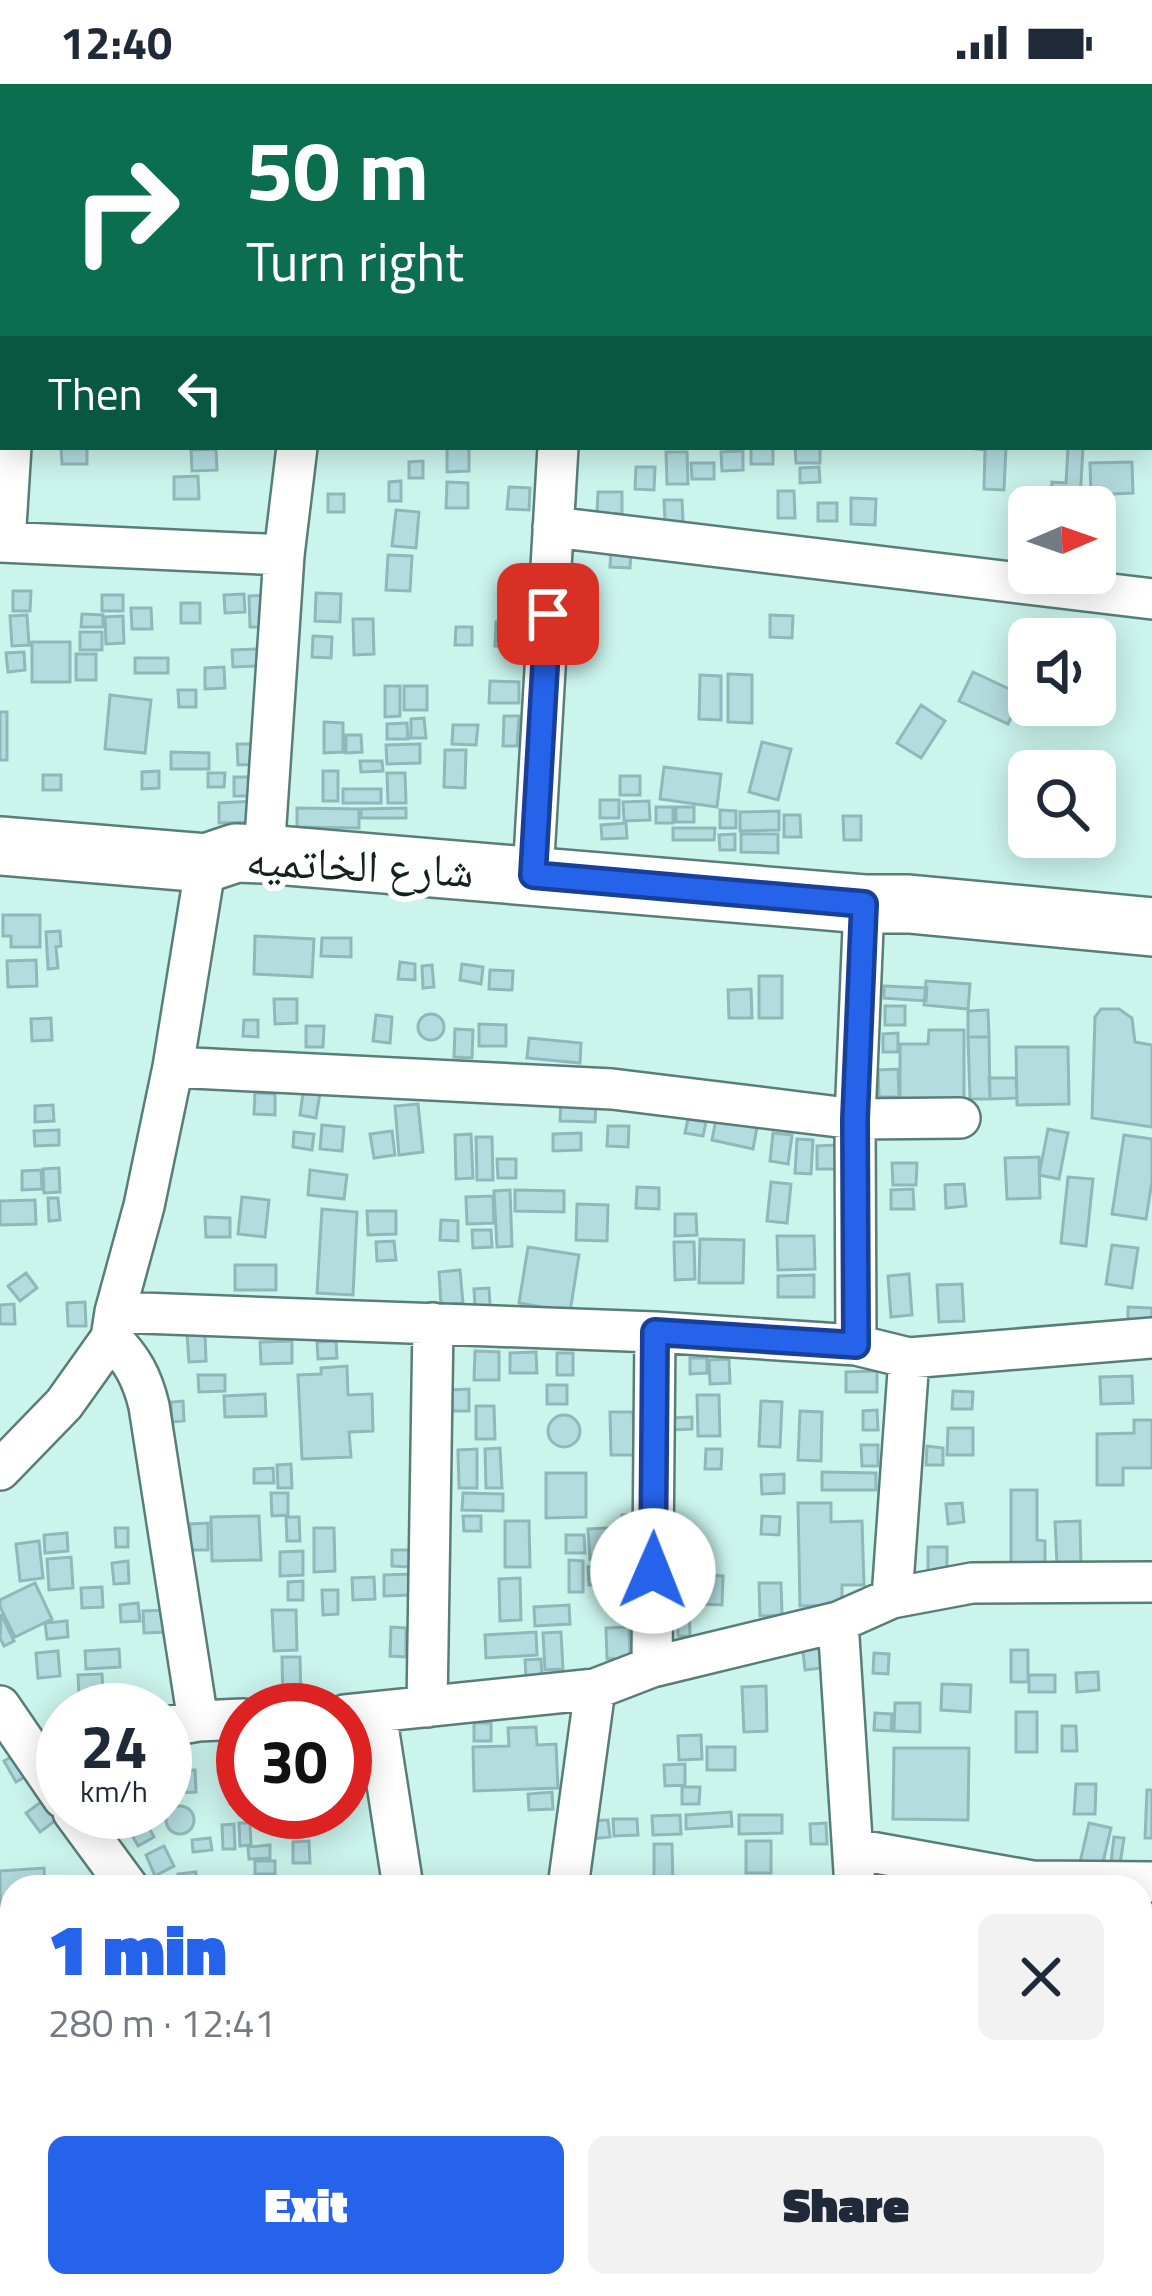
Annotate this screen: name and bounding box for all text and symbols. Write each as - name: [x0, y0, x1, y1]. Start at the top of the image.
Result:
- text: 12:40: [60, 8, 172, 76]
- text: 50 m: [246, 105, 429, 233]
- icon: right: [48, 132, 204, 288]
- text: Turn right: [246, 220, 464, 302]
- text: Then: [48, 359, 143, 427]
- icon: left: [167, 360, 233, 426]
- north arrow: [1008, 486, 1116, 594]
- map controls: [1008, 486, 1116, 858]
- pin: [497, 563, 599, 665]
- icon: arrive: [515, 581, 581, 647]
- button: sound: [1008, 618, 1116, 726]
- button: search: [1008, 750, 1116, 858]
- street label: شارع الخاتميه: [245, 824, 475, 904]
- position arrow: [590, 1508, 716, 1634]
- speed limit sign: 30: [216, 1683, 372, 1839]
- text: 24: [80, 1700, 148, 1791]
- text: km/h: [80, 1768, 148, 1814]
- text: 1 min: [48, 1893, 227, 2003]
- button: close: [978, 1914, 1104, 2040]
- text: 280 m · 12:41: [48, 1993, 276, 2052]
- button: Exit: [48, 2136, 564, 2274]
- button: Share: [588, 2136, 1104, 2274]

